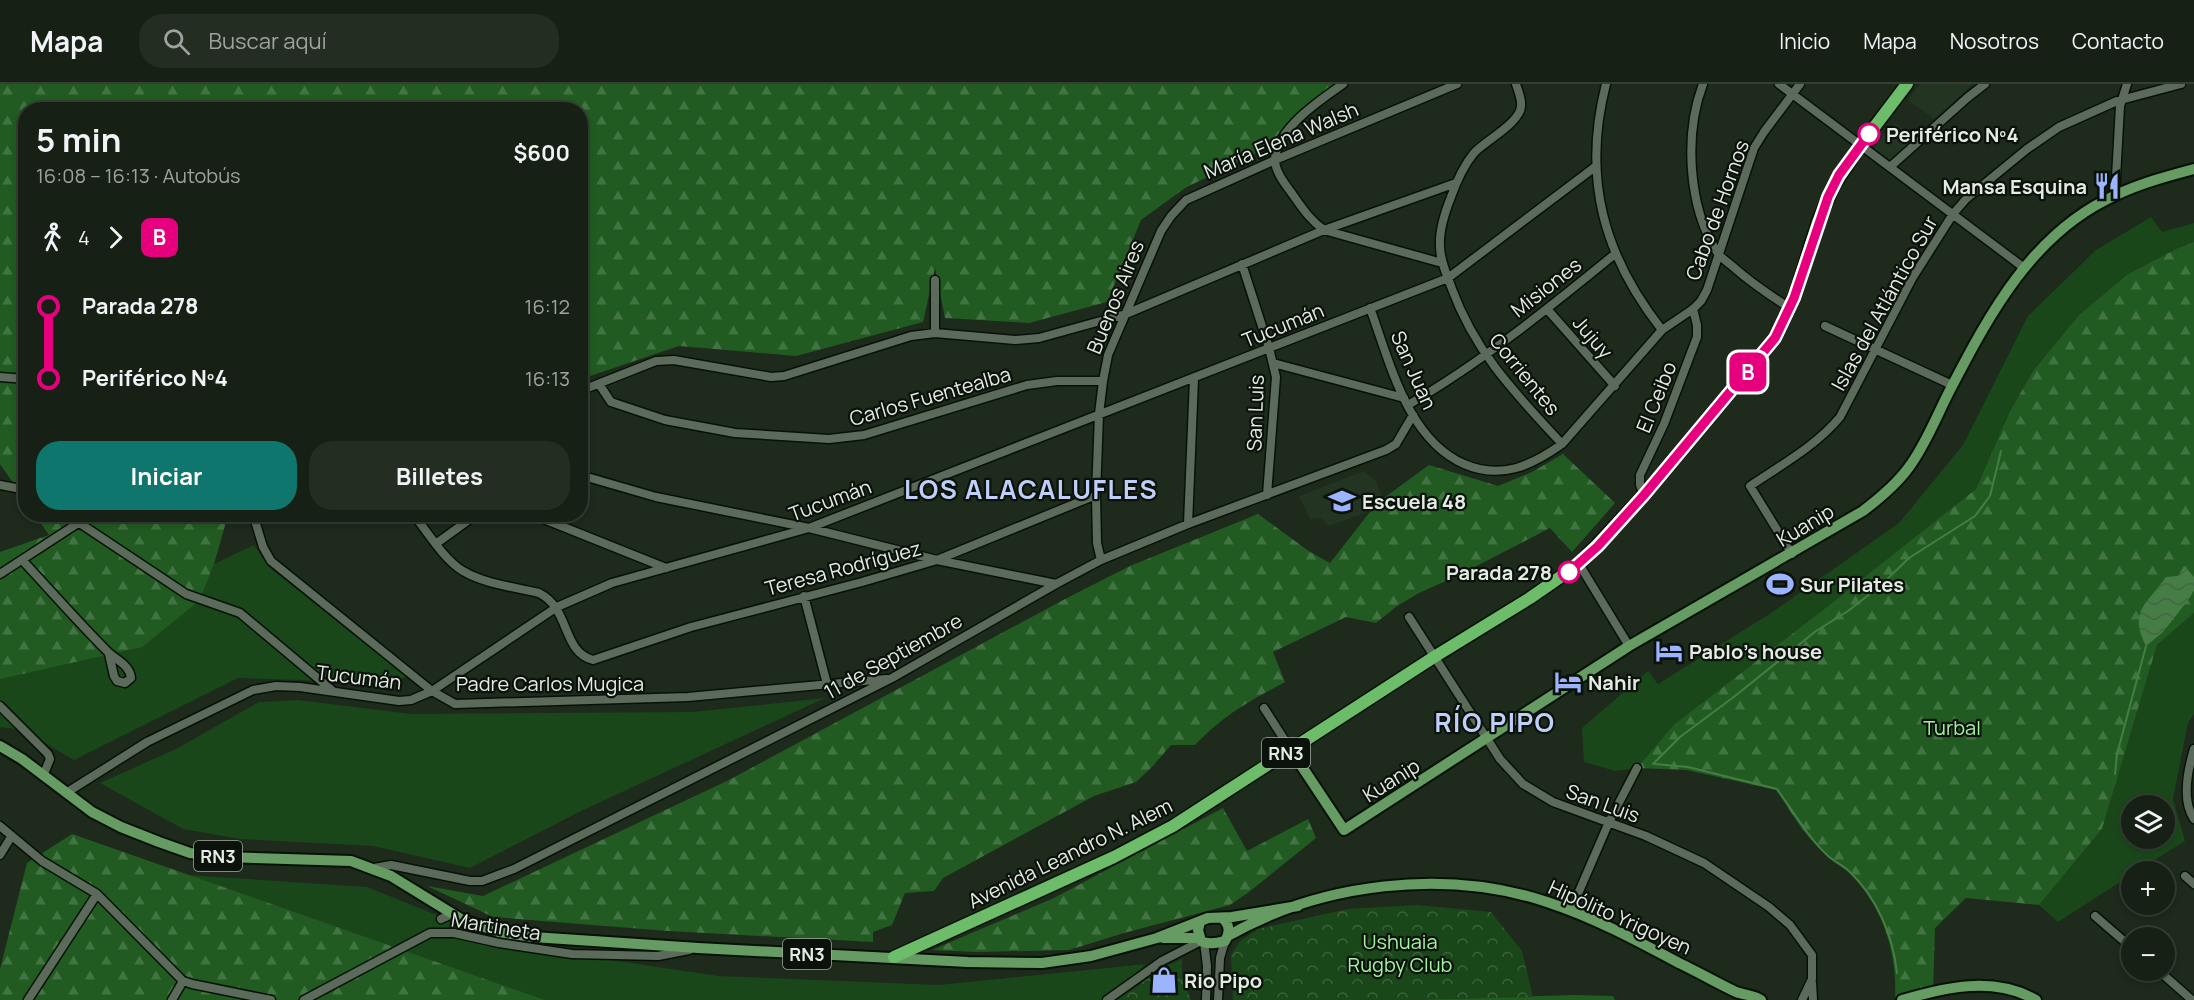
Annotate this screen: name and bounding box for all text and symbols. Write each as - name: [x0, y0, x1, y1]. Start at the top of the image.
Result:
- search box: [139, 14, 559, 68]
- text: Mapa: [30, 22, 103, 60]
- icon: search: [160, 25, 193, 58]
- text: Buscar aquí: [208, 26, 327, 56]
- text: Inicio: [1779, 27, 1830, 55]
- text: Mapa: [1863, 27, 1917, 55]
- text: Nosotros: [1950, 27, 2039, 55]
- text: Contacto: [2072, 27, 2164, 55]
- street label: María Elena Walsh: [1200, 95, 1362, 185]
- text: 5 min: [36, 117, 122, 162]
- place label: Periférico Nº4: [1886, 121, 2019, 148]
- marker: Periférico Nº4: [1858, 123, 1880, 145]
- street label: Cabo de Hornos: [1679, 136, 1755, 284]
- text: $600: [514, 138, 570, 168]
- text: 16:08 – 16:13 · Autobús: [36, 162, 241, 189]
- restaurant icon: Mansa Esquina: [2092, 171, 2122, 201]
- place label: Mansa Esquina: [1943, 173, 2087, 200]
- street label: Islas del Atlántico Sur: [1825, 211, 1943, 395]
- icon: walk: [36, 221, 69, 254]
- icon: forward: [99, 221, 132, 254]
- text: B: [153, 223, 166, 251]
- text: 4: [78, 224, 90, 251]
- street label: Buenos Aires: [1080, 236, 1150, 358]
- street label: Misiones: [1505, 251, 1587, 323]
- text: Parada 278: [82, 291, 199, 321]
- text: 16:12: [525, 293, 570, 320]
- street label: Tucumán: [1238, 296, 1328, 354]
- street label: Jujuy: [1567, 310, 1619, 365]
- street label: San Juan: [1385, 326, 1443, 414]
- street label: Corrientes: [1484, 327, 1566, 421]
- line badge: B: [1728, 352, 1768, 392]
- street label: El Ceibo: [1630, 357, 1683, 437]
- text: B: [1741, 358, 1755, 386]
- street label: Carlos Fuentealba: [846, 360, 1014, 432]
- text: Periférico Nº4: [82, 363, 228, 393]
- text: 16:13: [525, 365, 570, 392]
- street label: San Luis: [1240, 374, 1270, 452]
- button: Iniciar: [36, 441, 297, 510]
- button: Billetes: [309, 441, 570, 510]
- district label: LOS ALACALUFLES: [904, 471, 1158, 507]
- street label: Tucumán: [785, 473, 875, 527]
- school or university icon: Escuela 48: [1327, 486, 1357, 516]
- place label: Escuela 48: [1362, 488, 1466, 515]
- street label: Kuanip: [1771, 497, 1839, 553]
- street label: Teresa Rodríguez: [762, 534, 924, 602]
- place label: Parada 278: [1446, 559, 1552, 586]
- marker: Parada 278: [1558, 561, 1580, 583]
- sports icon: Sur Pilates: [1765, 569, 1795, 599]
- place label: Sur Pilates: [1800, 571, 1904, 598]
- street label: 11 de Septiembre: [819, 607, 967, 705]
- hotel icon: Pablo's house: [1654, 636, 1684, 666]
- place label: Pablo's house: [1689, 638, 1822, 665]
- street label: Tucumán: [315, 658, 403, 696]
- hotel icon: Nahir: [1553, 667, 1583, 697]
- place label: Nahir: [1588, 669, 1640, 696]
- street label: Padre Carlos Mugica: [456, 670, 644, 697]
- district label: RÍO PIPO: [1434, 704, 1556, 740]
- park label: Turbal: [1923, 714, 1981, 741]
- road number: RN3: [1262, 738, 1310, 768]
- street label: Kuanip: [1357, 752, 1425, 808]
- street label: San Luis: [1562, 777, 1644, 829]
- street label: Avenida Leandro N. Alem: [963, 792, 1177, 914]
- map controls: [2121, 795, 2175, 981]
- button: layers: [2121, 795, 2175, 849]
- road number: RN3: [194, 841, 242, 871]
- button: +: [2121, 861, 2175, 915]
- street label: Hipólito Yrigoyen: [1544, 873, 1696, 961]
- street label: Martineta: [449, 906, 543, 946]
- button: −: [2121, 927, 2175, 981]
- park label: Ushuaia Rugby Club: [1348, 928, 1453, 978]
- road number: RN3: [783, 939, 831, 969]
- shop icon: Rio Pipo: [1149, 965, 1179, 995]
- place label: Rio Pipo: [1184, 967, 1262, 994]

